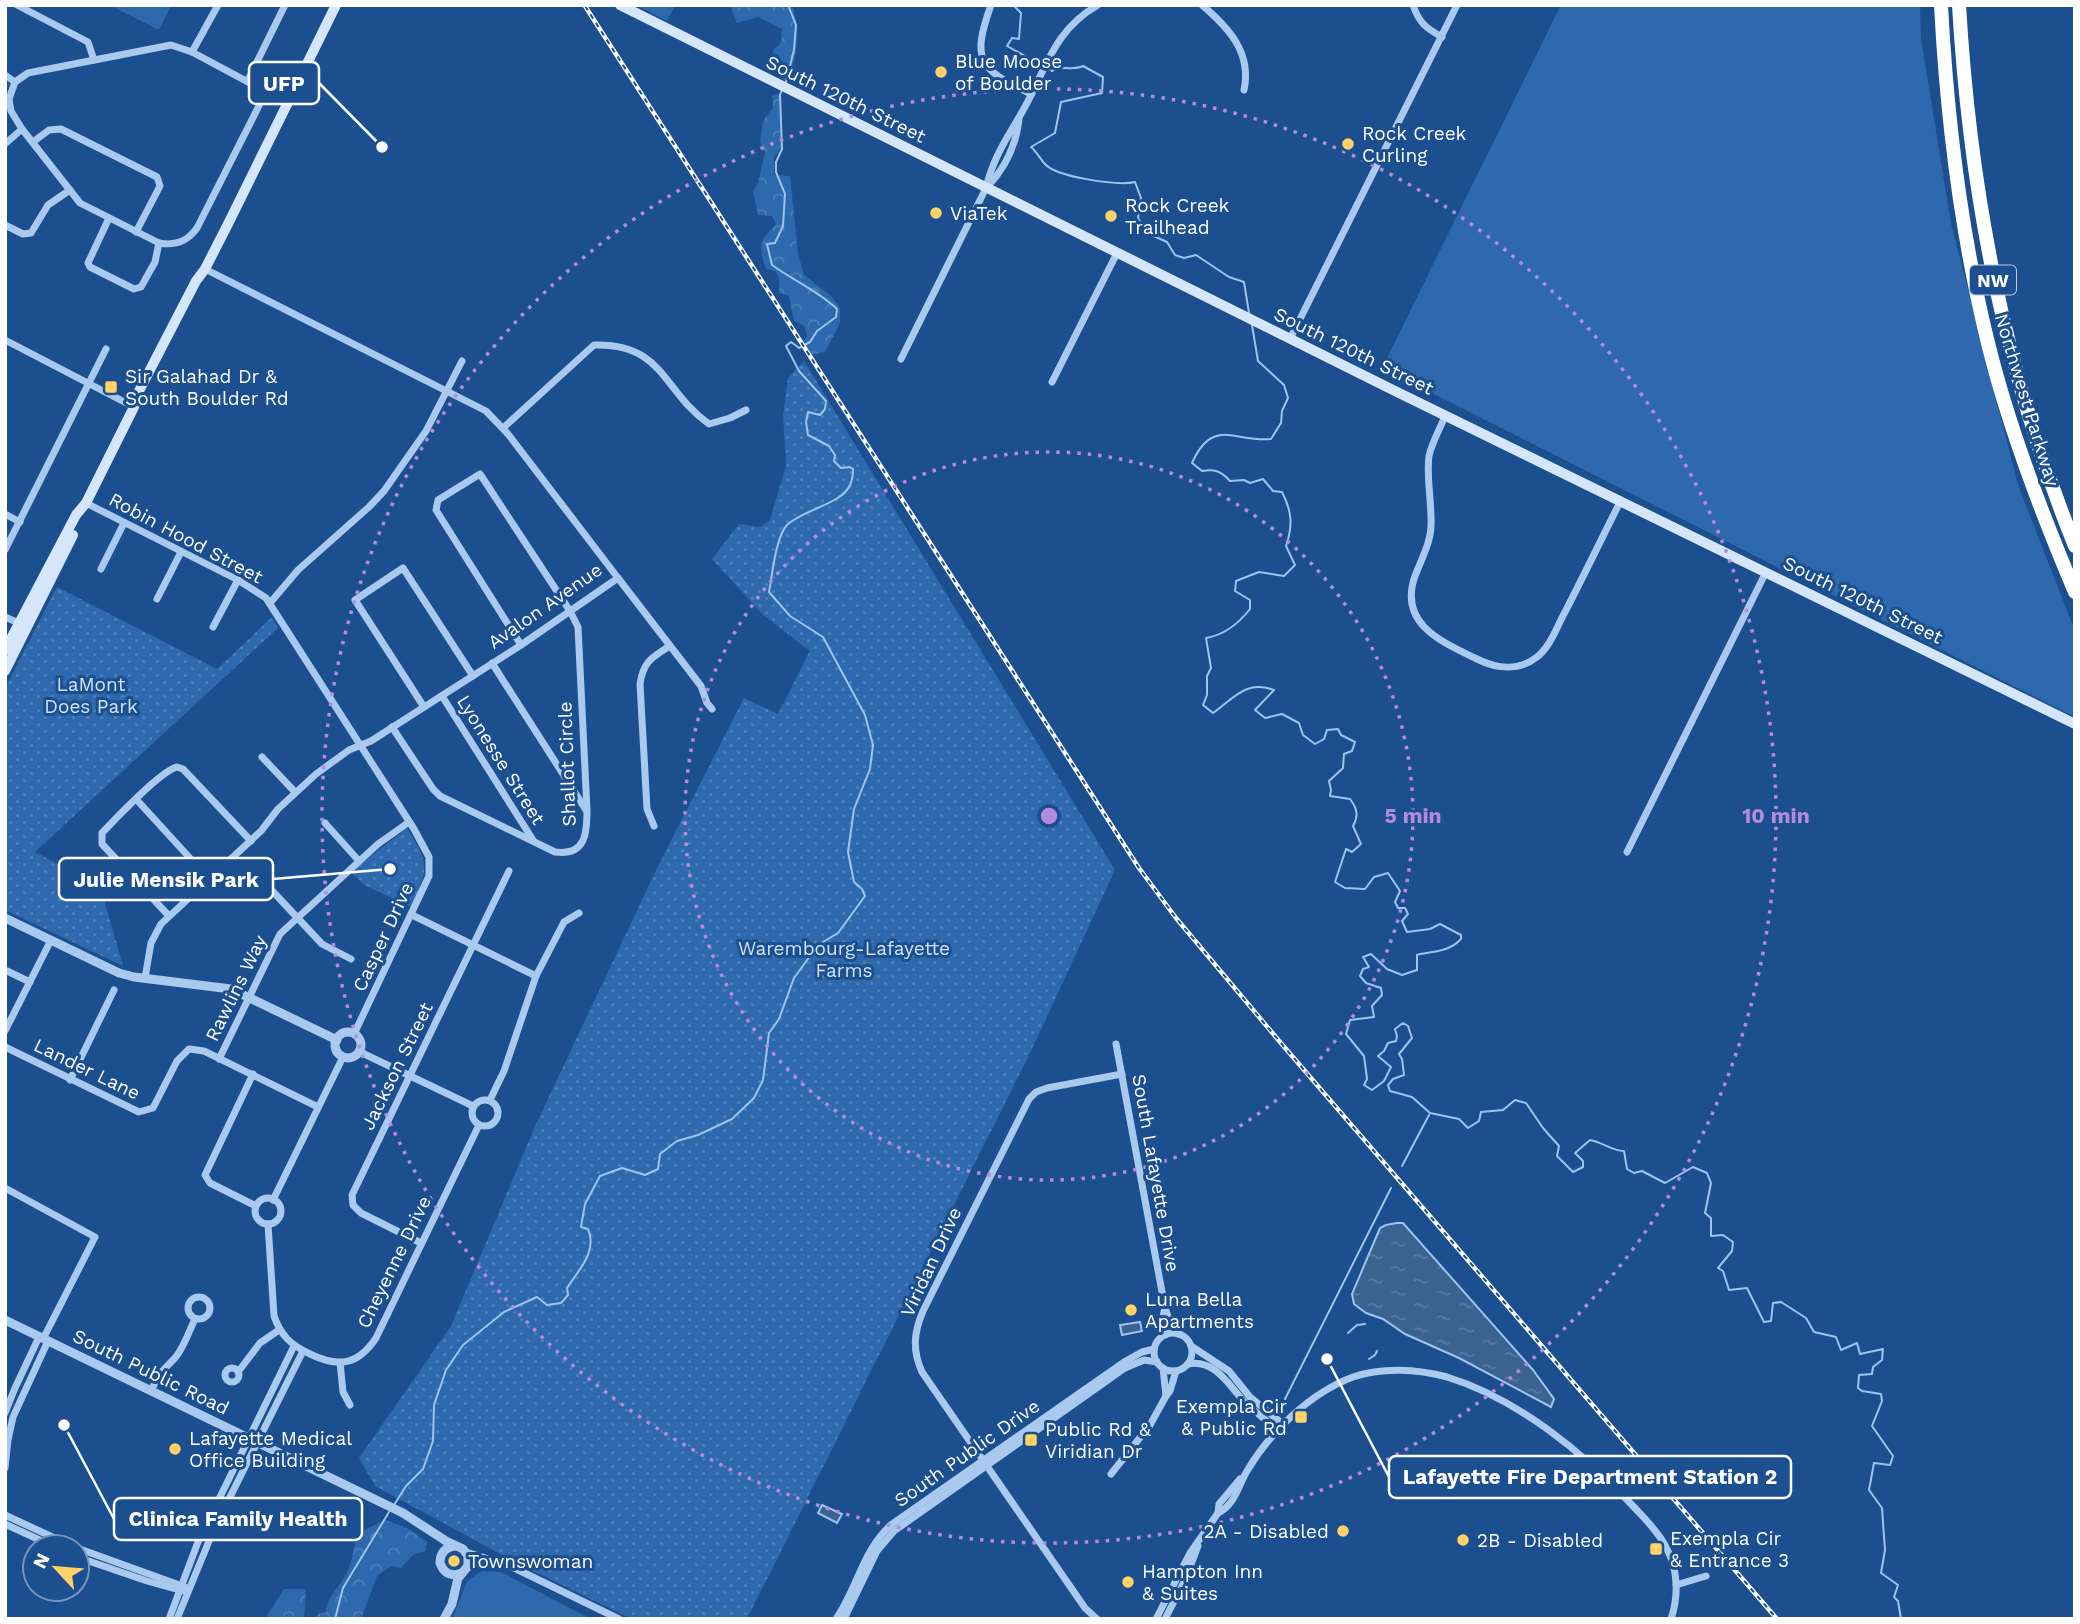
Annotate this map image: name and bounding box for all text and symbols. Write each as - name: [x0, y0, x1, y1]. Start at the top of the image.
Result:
- street label: South 120th Street: [762, 50, 930, 148]
- place label: Blue Moose of Boulder: [955, 50, 1062, 95]
- callout: UFP: [249, 62, 319, 104]
- marker: Blue Moose of Boulder: [933, 64, 949, 80]
- text: UFP: [263, 71, 305, 96]
- place label: Rock Creek Curling: [1362, 122, 1467, 167]
- marker: Rock Creek Curling: [1340, 136, 1356, 152]
- place label: Rock Creek Trailhead: [1125, 194, 1230, 239]
- place label: ViaTek: [950, 202, 1008, 225]
- marker: ViaTek: [928, 205, 944, 221]
- marker: Rock Creek Trailhead: [1103, 208, 1119, 224]
- road number: NW: [1970, 266, 2016, 294]
- street label: South 120th Street: [1270, 302, 1438, 400]
- street label: Northwest Parkway: [1990, 311, 2064, 489]
- place label: Sir Galahad Dr & South Boulder Rd: [125, 365, 289, 410]
- marker: Sir Galahad Dr & South Boulder Rd: [103, 379, 119, 395]
- street label: Robin Hood Street: [105, 488, 267, 588]
- street label: South 120th Street: [1779, 551, 1947, 649]
- street label: Avalon Avenue: [483, 558, 607, 654]
- park label: LaMont Does Park: [44, 673, 138, 718]
- street label: Lyonesse Street: [452, 691, 550, 829]
- street label: Shallot Circle: [553, 701, 581, 827]
- text: 5 min: [1384, 803, 1442, 828]
- text: 10 min: [1742, 803, 1810, 828]
- centre of rings: [1037, 804, 1061, 828]
- callout: Julie Mensik Park: [59, 858, 273, 900]
- text: Julie Mensik Park: [73, 867, 260, 892]
- street label: Casper Drive: [348, 879, 418, 995]
- street label: Rawlins Way: [200, 931, 272, 1045]
- park label: Warembourg-Lafayette Farms: [738, 937, 950, 982]
- street label: Jackson Street: [356, 998, 438, 1134]
- street label: Lander Lane: [30, 1033, 144, 1105]
- street label: South Lafayette Drive: [1127, 1072, 1185, 1274]
- street label: Cheyenne Drive: [352, 1192, 436, 1332]
- street label: Viridan Drive: [896, 1204, 966, 1320]
- place label: Luna Bella Apartments: [1145, 1288, 1254, 1333]
- marker: Luna Bella Apartments: [1123, 1302, 1139, 1318]
- street label: South Public Road: [69, 1324, 233, 1420]
- street label: South Public Drive: [890, 1394, 1044, 1512]
- place label: Exempla Cir & Public Rd: [1176, 1395, 1287, 1440]
- marker: Exempla Cir & Public Rd: [1293, 1409, 1309, 1425]
- place label: Public Rd & Viridian Dr: [1045, 1418, 1151, 1463]
- place label: Lafayette Medical Office Building: [189, 1427, 352, 1472]
- marker: Public Rd & Viridian Dr: [1023, 1432, 1039, 1448]
- marker: Lafayette Medical Office Building: [167, 1441, 183, 1457]
- callout: Lafayette Fire Department Station 2: [1389, 1456, 1791, 1498]
- text: Lafayette Fire Department Station 2: [1403, 1464, 1777, 1489]
- callout: Clinica Family Health: [114, 1498, 362, 1540]
- text: Clinica Family Health: [129, 1506, 347, 1531]
- place label: 2A - Disabled: [1203, 1520, 1329, 1543]
- marker: 2A - Disabled: [1335, 1523, 1351, 1539]
- place label: Exempla Cir & Entrance 3: [1670, 1527, 1789, 1572]
- place label: 2B - Disabled: [1477, 1529, 1603, 1552]
- marker: 2B - Disabled: [1455, 1532, 1471, 1548]
- north arrow: [21, 1533, 91, 1603]
- marker: Exempla Cir & Entrance 3: [1648, 1541, 1664, 1557]
- text: N: [28, 1549, 55, 1572]
- place label: Townswoman: [468, 1550, 593, 1573]
- marker: Townswoman: [446, 1553, 462, 1569]
- place label: Hampton Inn & Suites: [1142, 1560, 1263, 1605]
- marker: Hampton Inn & Suites: [1120, 1574, 1136, 1590]

